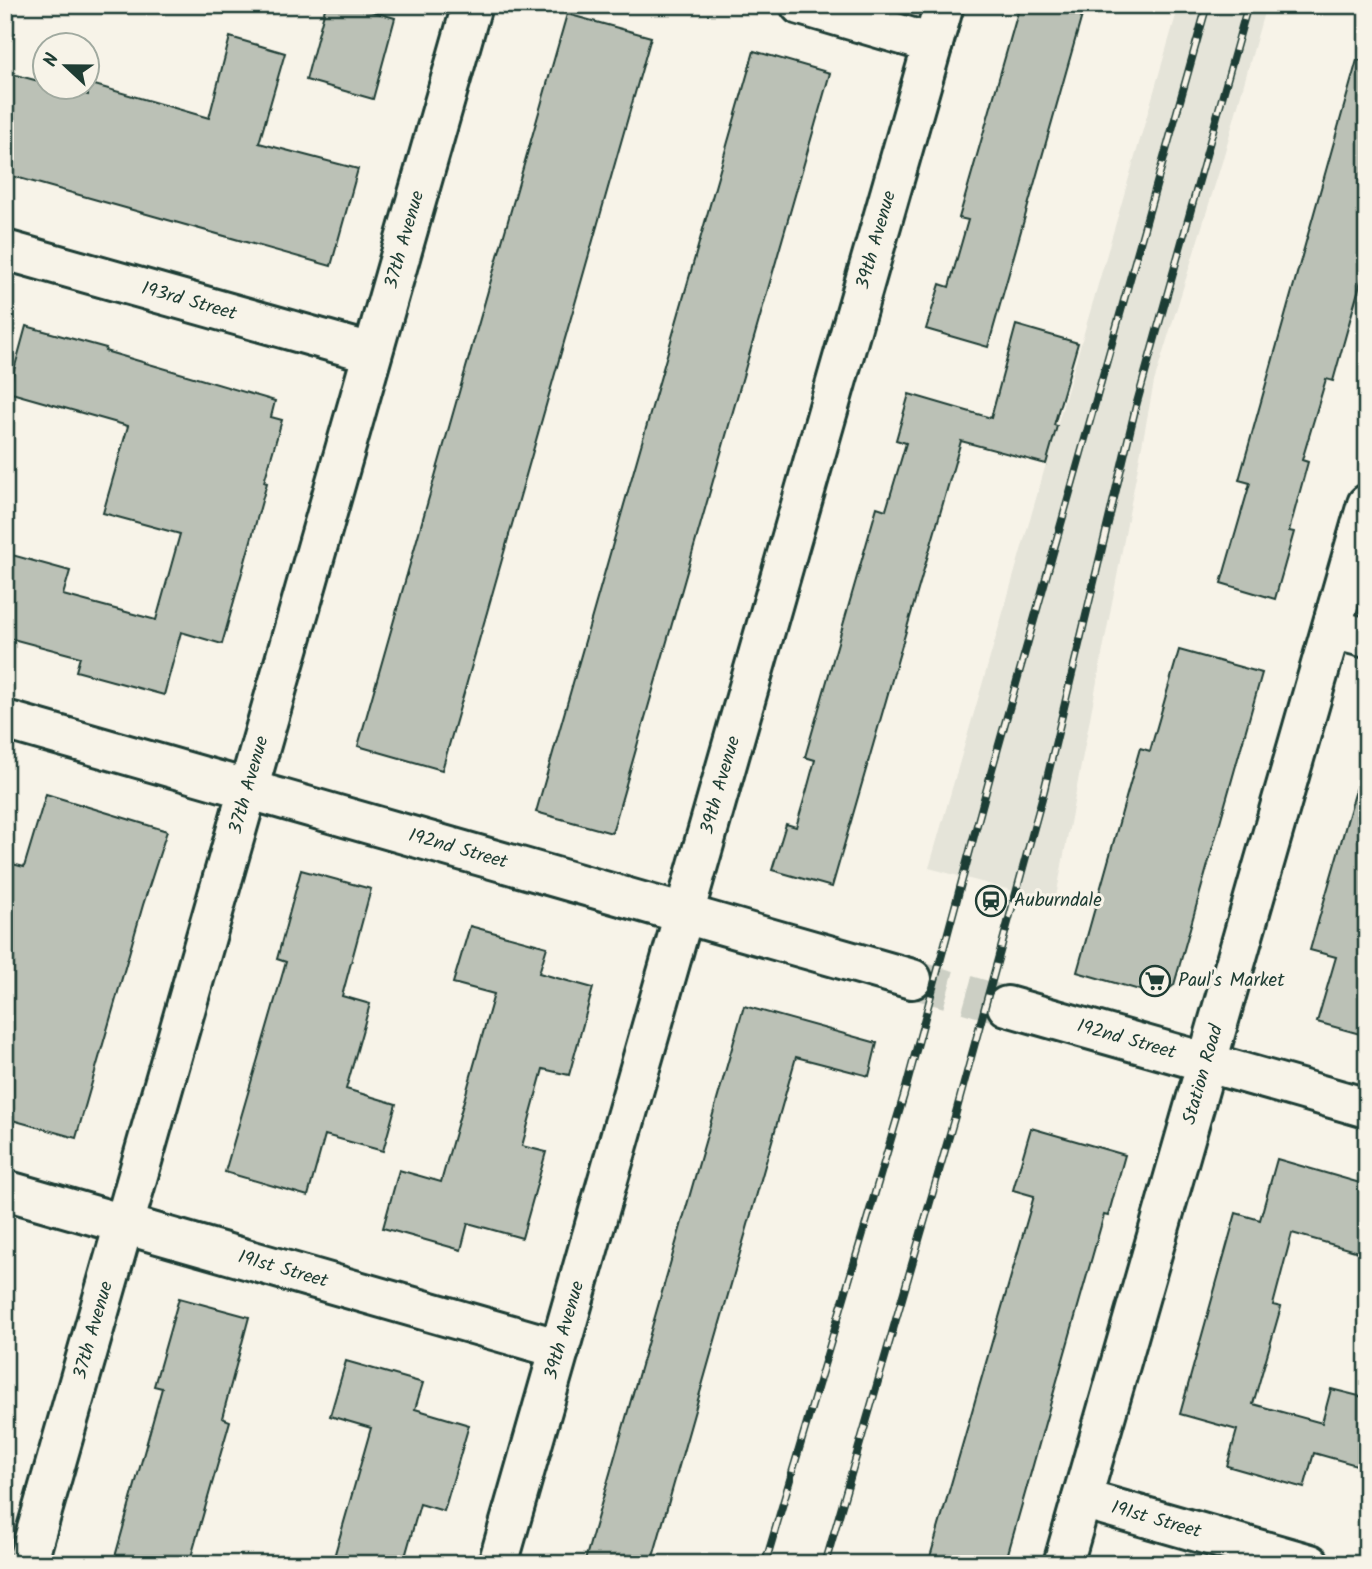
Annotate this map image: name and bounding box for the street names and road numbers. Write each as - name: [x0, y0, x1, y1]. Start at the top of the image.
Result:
- street label: 37th Avenue: [377, 187, 433, 292]
- street label: 39th Avenue: [848, 187, 905, 293]
- street label: 193rd Street: [138, 274, 241, 329]
- street label: 37th Avenue: [221, 732, 278, 838]
- street label: 39th Avenue: [692, 732, 749, 838]
- street label: 192nd Street: [405, 821, 512, 878]
- street label: 192nd Street: [1073, 1011, 1180, 1068]
- street label: Station Road: [1175, 1021, 1232, 1128]
- street label: 191st Street: [234, 1242, 332, 1297]
- street label: 37th Avenue: [65, 1277, 122, 1383]
- street label: 39th Avenue: [536, 1277, 593, 1383]
- street label: 191st Street: [1107, 1493, 1205, 1547]

